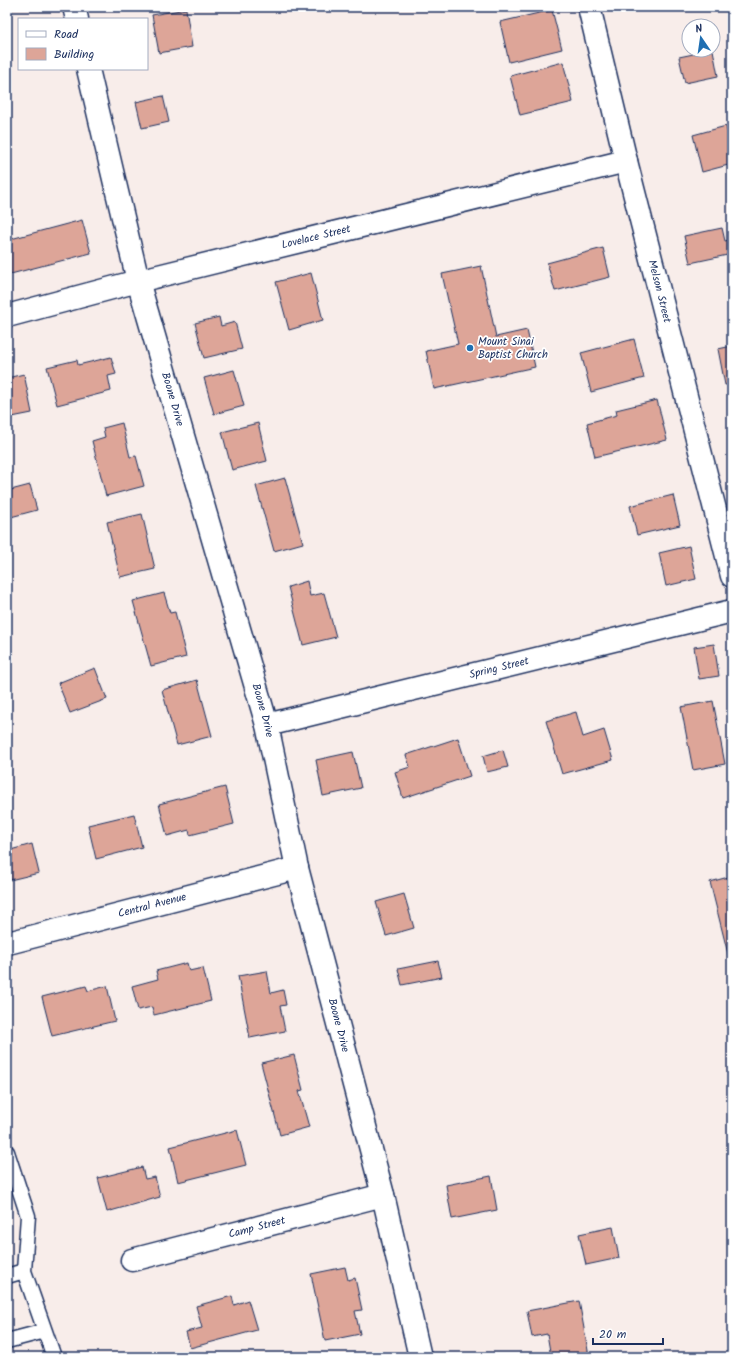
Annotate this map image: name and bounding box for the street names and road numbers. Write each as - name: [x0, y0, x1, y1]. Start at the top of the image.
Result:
- street label: Lovelace Street: [280, 220, 353, 254]
- street label: Melson Street: [643, 258, 676, 325]
- street label: Boone Drive: [156, 370, 189, 428]
- street label: Spring Street: [467, 652, 532, 684]
- street label: Boone Drive: [246, 681, 278, 739]
- street label: Central Avenue: [116, 888, 188, 923]
- street label: Boone Drive: [323, 996, 354, 1054]
- street label: Camp Street: [226, 1211, 288, 1244]

